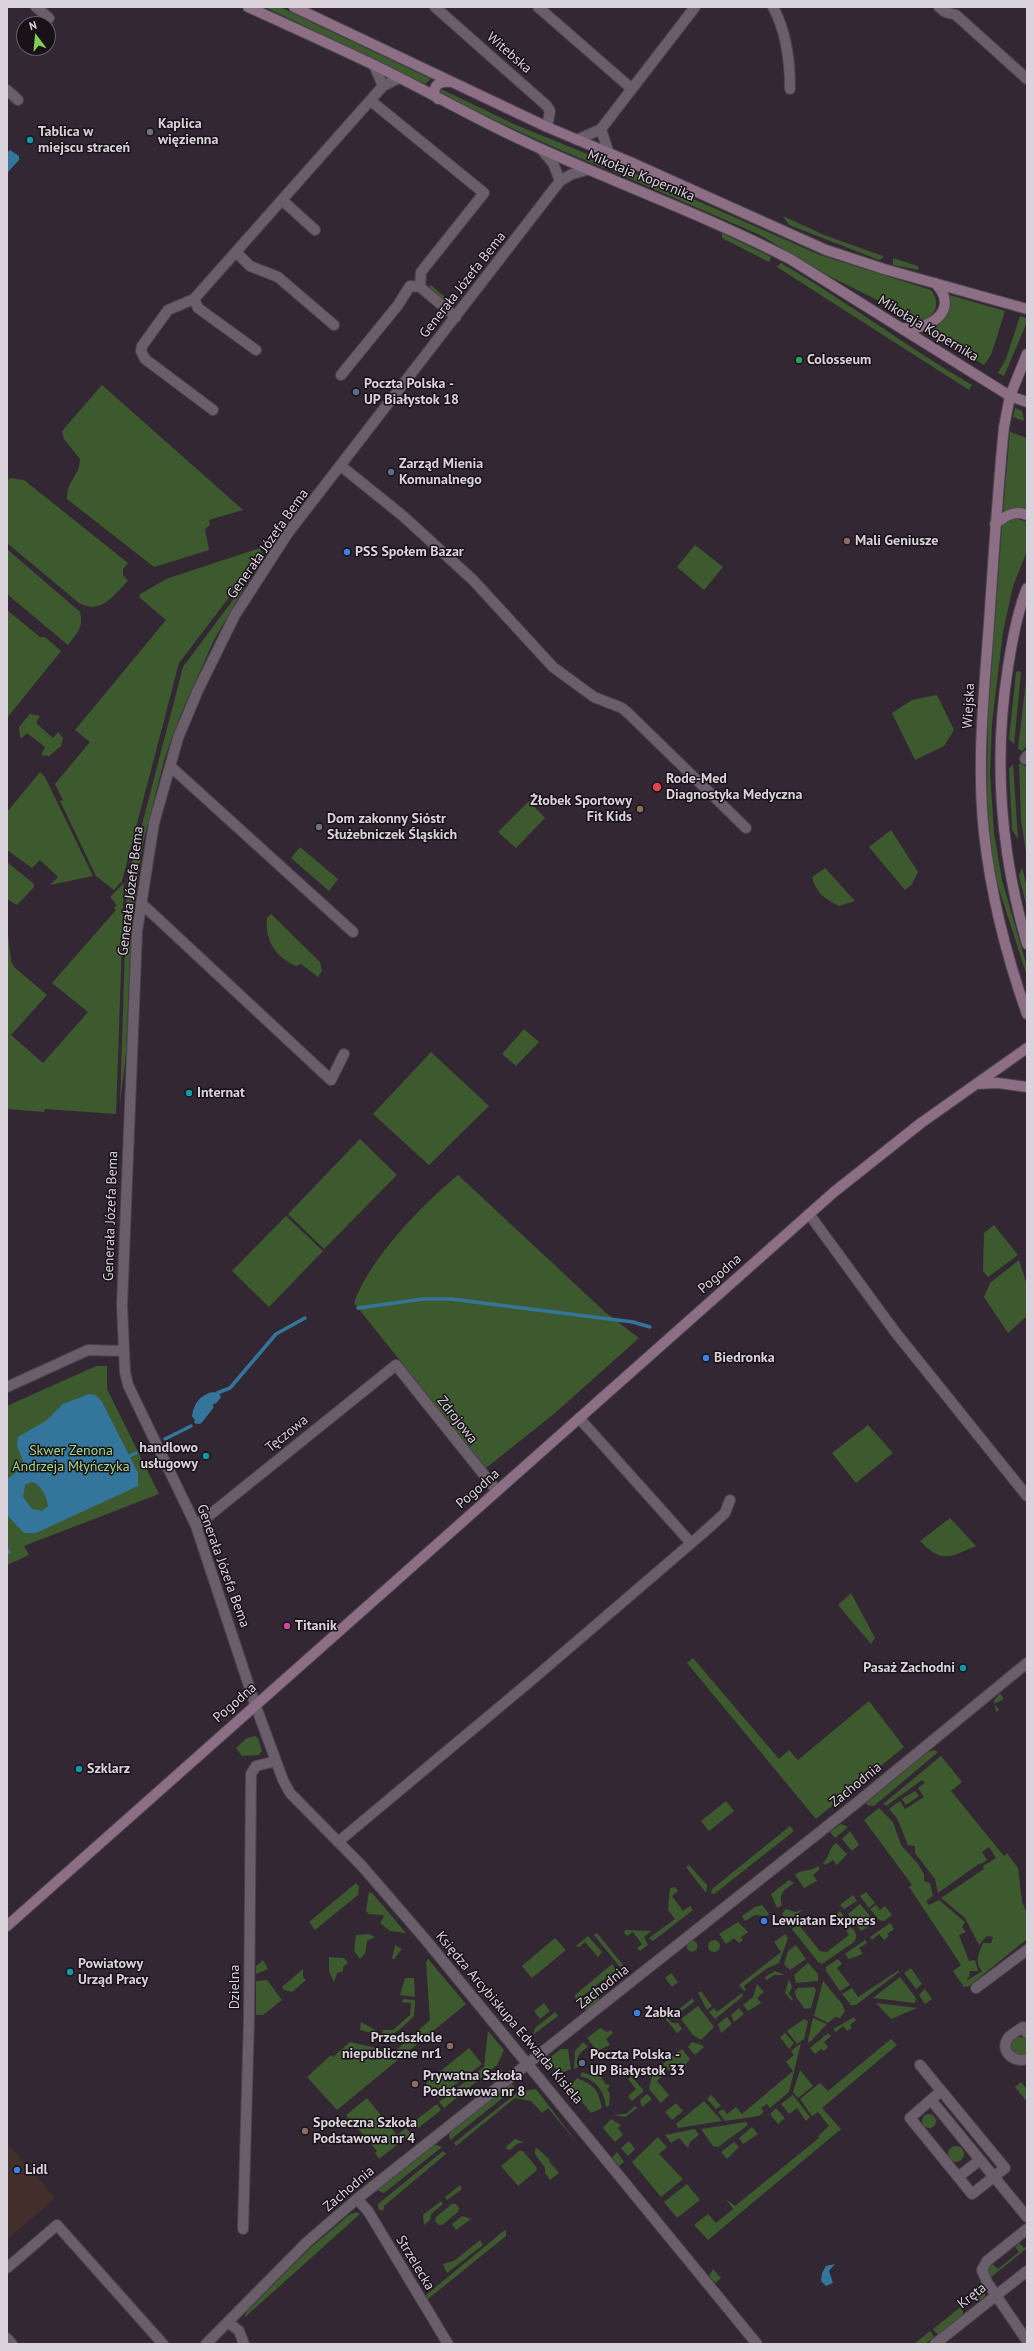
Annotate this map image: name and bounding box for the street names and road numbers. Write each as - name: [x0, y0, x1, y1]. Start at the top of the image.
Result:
- street label: Witebska: [483, 29, 535, 77]
- street label: Mikołaja Kopernika: [585, 147, 697, 205]
- street label: Generała Józefa Bema: [416, 229, 510, 341]
- street label: Mikołaja Kopernika: [875, 292, 981, 366]
- street label: Generała Józefa Bema: [224, 486, 312, 602]
- street label: Wiejska: [959, 683, 979, 729]
- street label: Generała Józefa Bema: [115, 825, 147, 957]
- street label: Generała Józefa Bema: [100, 1151, 122, 1281]
- street label: Pogodna: [695, 1251, 745, 1297]
- street label: Zdrojowa: [433, 1393, 481, 1447]
- street label: Tęczowa: [262, 1412, 312, 1456]
- street label: Pogodna: [453, 1466, 503, 1512]
- street label: Generała Józefa Bema: [193, 1502, 253, 1630]
- street label: Pogodna: [210, 1680, 260, 1726]
- street label: Zachodnia: [827, 1759, 885, 1811]
- street label: Księdza Arcybiskupa Edwarda Kisiela: [432, 1928, 586, 2108]
- street label: Zachodnia: [574, 1961, 632, 2013]
- street label: Dzielna: [227, 1965, 243, 2009]
- street label: Zachodnia: [320, 2163, 378, 2215]
- street label: Strzelecka: [392, 2232, 438, 2294]
- street label: Kręta: [954, 2280, 990, 2312]

